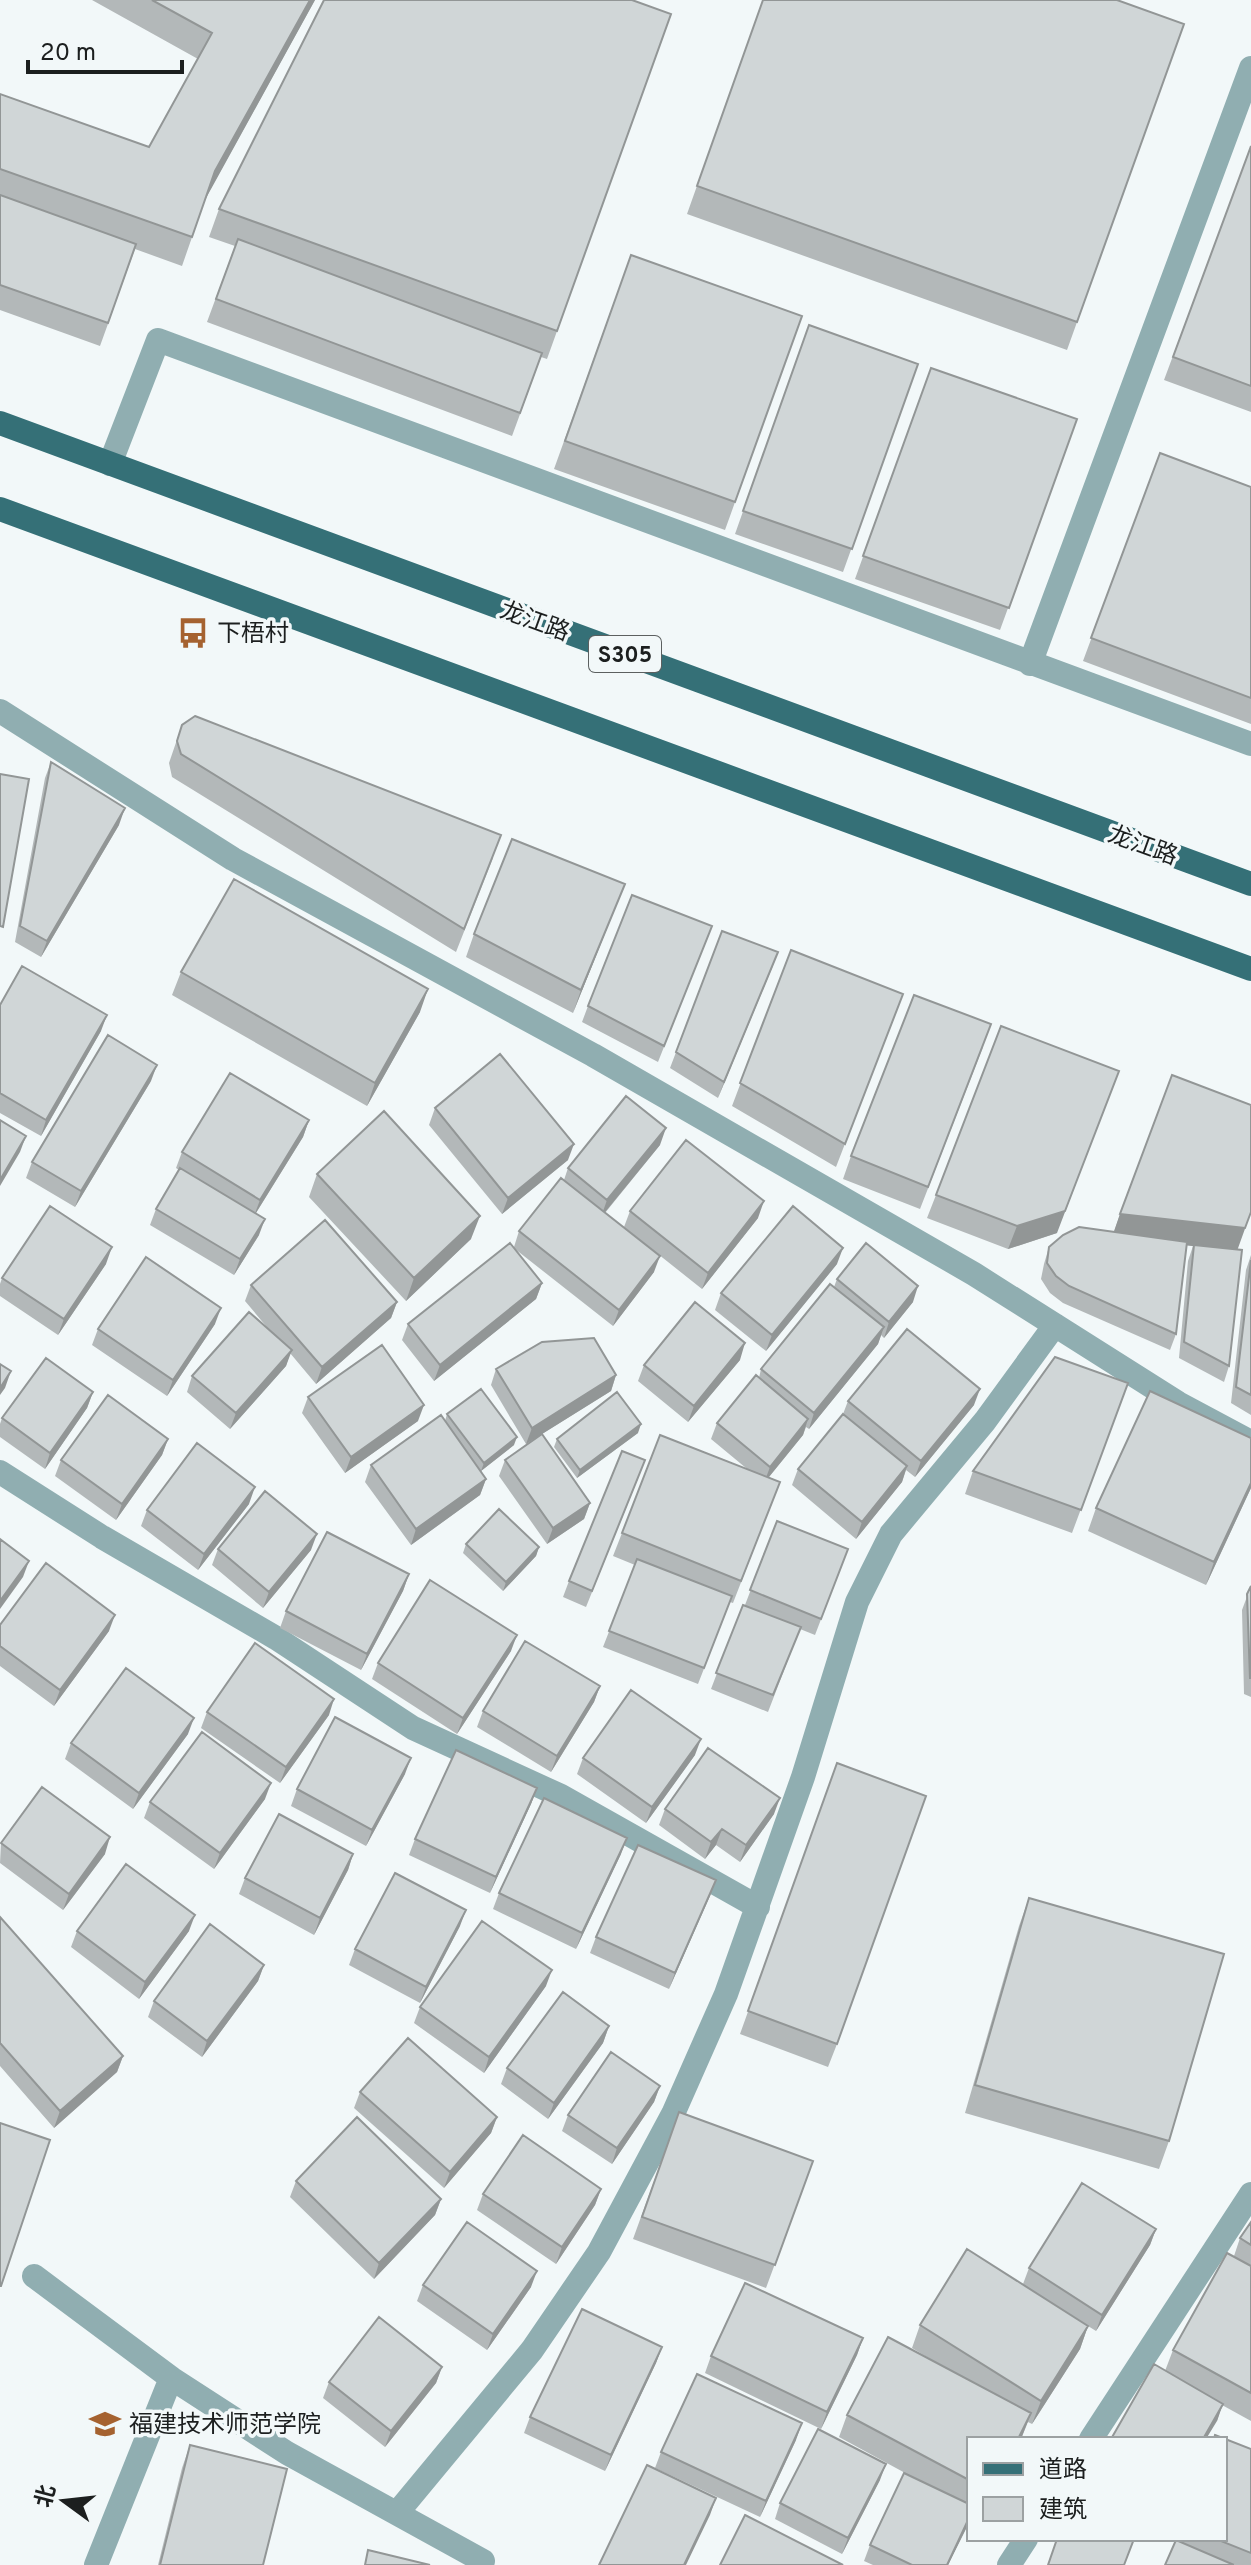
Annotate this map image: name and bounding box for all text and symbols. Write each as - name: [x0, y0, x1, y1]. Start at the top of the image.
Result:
- scale bar: [28, 24, 182, 74]
- text: 20 m: [40, 39, 96, 69]
- street label: 龙江路: [495, 596, 573, 649]
- bus stop icon: 下梧村: [176, 616, 210, 650]
- place label: 下梧村: [217, 620, 289, 650]
- road number: S305: [589, 636, 661, 672]
- street label: 龙江路: [1103, 820, 1181, 873]
- school or university icon: 福建技术师范学院: [88, 2407, 122, 2441]
- place label: 福建技术师范学院: [129, 2411, 321, 2441]
- legend: [967, 2437, 1227, 2541]
- text: 道路: [1039, 2456, 1087, 2486]
- north arrow: [24, 2461, 104, 2541]
- text: 北: [31, 2482, 63, 2511]
- text: 建筑: [1039, 2496, 1087, 2526]

